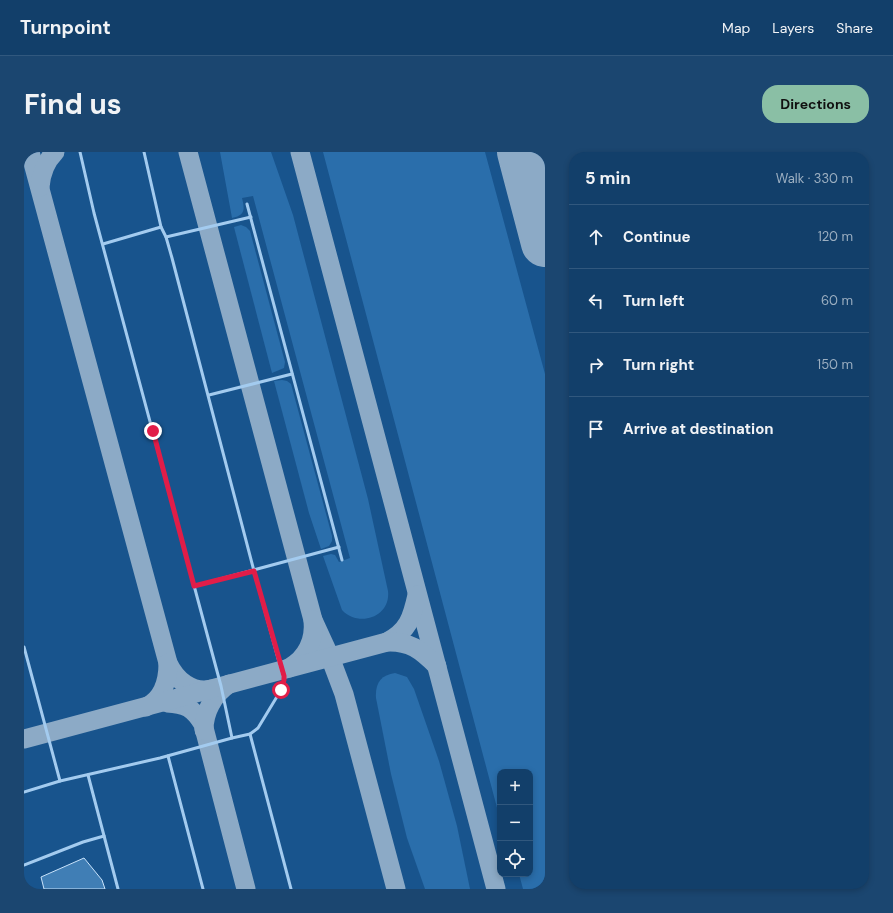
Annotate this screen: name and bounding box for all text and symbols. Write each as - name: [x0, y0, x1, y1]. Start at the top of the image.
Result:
- text: Turnpoint: [20, 15, 111, 40]
- text: Map: [722, 19, 750, 37]
- text: Layers: [772, 19, 814, 37]
- text: Share: [836, 19, 873, 37]
- button: Directions: [762, 85, 869, 123]
- text: Find us: [24, 86, 122, 123]
- text: 5 min: [585, 167, 631, 189]
- text: Walk · 330 m: [776, 170, 853, 187]
- icon: ahead: [585, 226, 607, 248]
- text: Continue: [623, 227, 691, 247]
- text: 120 m: [818, 228, 853, 245]
- icon: left: [585, 290, 607, 312]
- text: Turn left: [623, 291, 684, 311]
- text: 60 m: [821, 292, 853, 309]
- icon: right: [585, 354, 607, 376]
- text: Turn right: [623, 355, 694, 375]
- text: 150 m: [817, 356, 853, 373]
- icon: arrive: [585, 418, 607, 440]
- text: Arrive at destination: [623, 419, 774, 439]
- route end: [144, 422, 162, 440]
- route start: [272, 681, 290, 699]
- map controls: [497, 769, 533, 877]
- button: +: [497, 769, 533, 805]
- button: −: [497, 805, 533, 841]
- button: locate: [497, 841, 533, 877]

